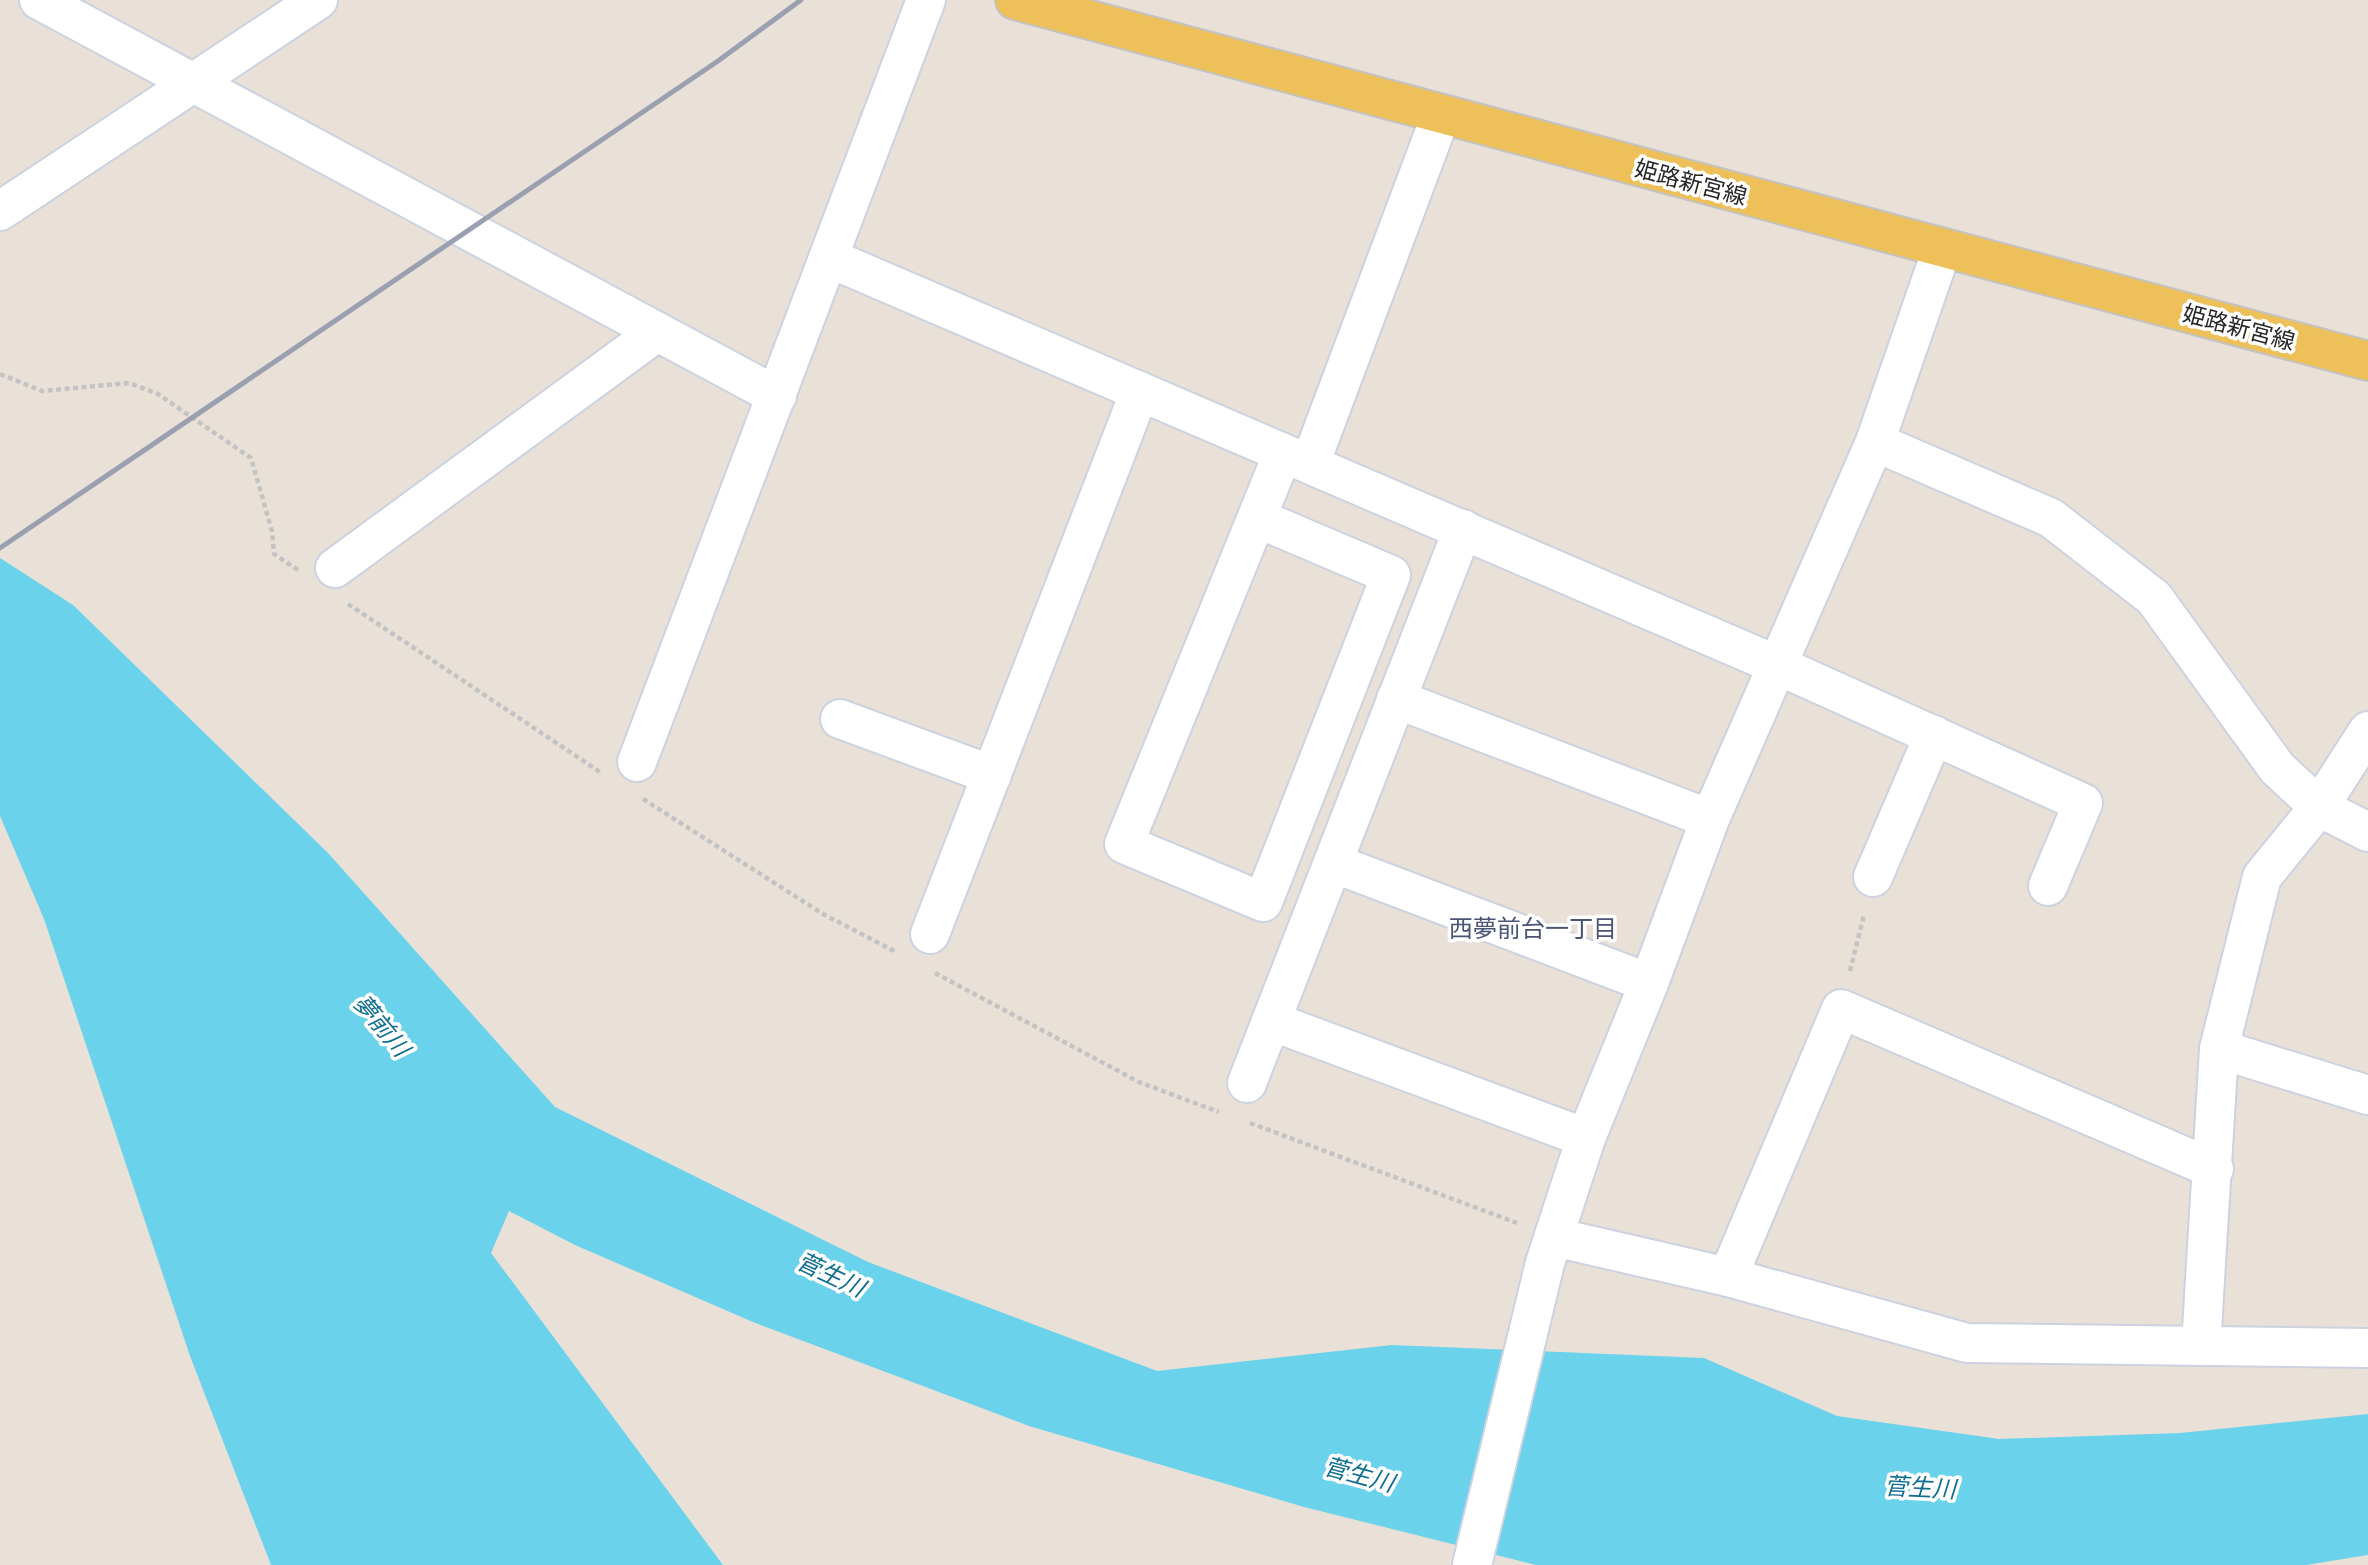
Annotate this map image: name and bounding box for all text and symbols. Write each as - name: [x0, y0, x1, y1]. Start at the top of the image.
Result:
- street label: 姫路新宮線: [1632, 153, 1750, 211]
- street label: 姫路新宮線: [2180, 298, 2298, 356]
- district label: 西夢前台一丁目: [1449, 913, 1617, 943]
- water label: 夢前川: [347, 988, 419, 1065]
- water label: 菅生川: [792, 1245, 873, 1304]
- water label: 菅生川: [1320, 1450, 1401, 1499]
- water label: 菅生川: [1883, 1470, 1960, 1504]

